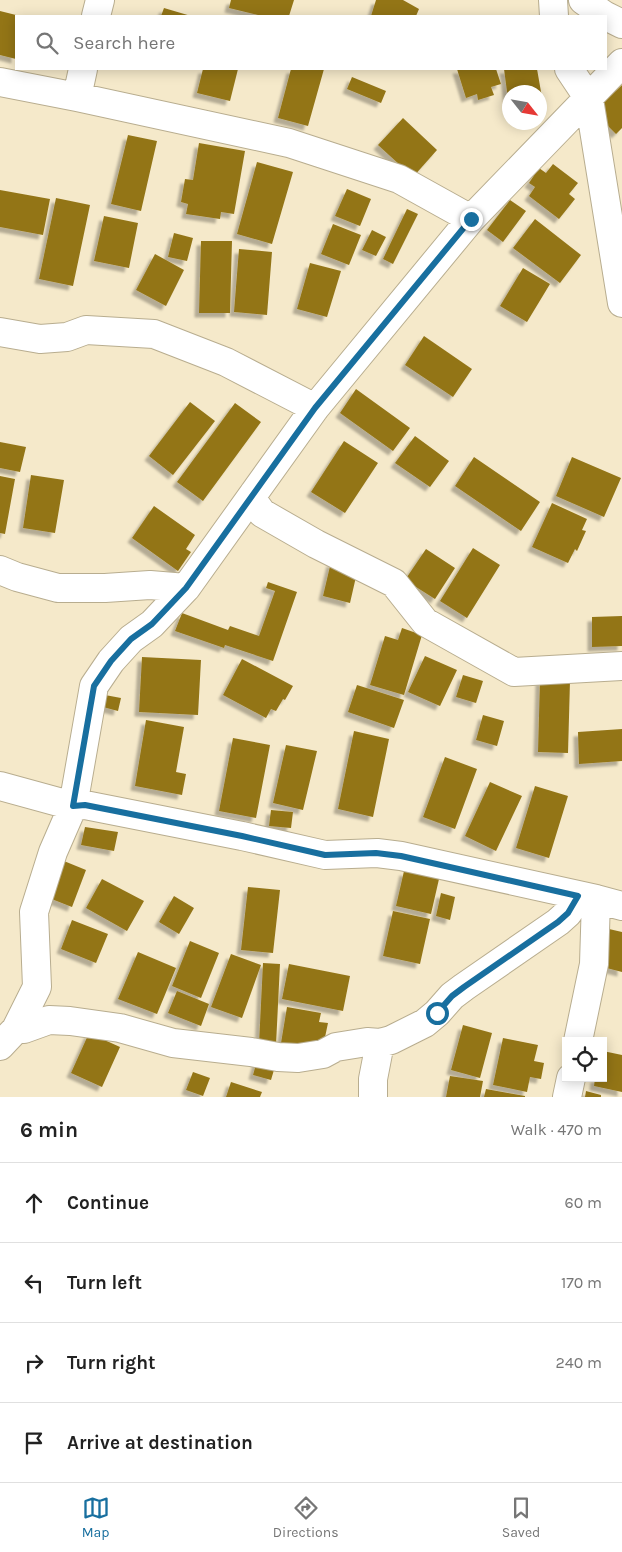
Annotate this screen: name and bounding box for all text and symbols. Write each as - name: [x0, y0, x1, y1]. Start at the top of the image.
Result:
- search box: [15, 15, 607, 70]
- icon: search: [33, 29, 61, 57]
- text: Search here: [73, 32, 175, 54]
- north arrow: [502, 85, 547, 130]
- route end: [460, 208, 483, 231]
- route start: [426, 1002, 449, 1025]
- map controls: [562, 1037, 607, 1082]
- button: locate: [562, 1037, 607, 1082]
- text: 6 min: [20, 1118, 78, 1142]
- text: Walk · 470 m: [511, 1120, 602, 1139]
- icon: ahead: [20, 1189, 48, 1217]
- text: Continue: [67, 1192, 149, 1214]
- text: 60 m: [565, 1193, 602, 1212]
- icon: left: [20, 1269, 48, 1297]
- text: Turn left: [67, 1272, 142, 1294]
- text: 170 m: [561, 1273, 602, 1292]
- icon: right: [20, 1349, 48, 1377]
- text: Turn right: [67, 1352, 156, 1374]
- text: 240 m: [556, 1353, 602, 1372]
- icon: arrive: [20, 1429, 48, 1457]
- text: Arrive at destination: [67, 1432, 253, 1454]
- tab: Map: [82, 1494, 110, 1541]
- tab: Directions: [273, 1494, 339, 1541]
- tab: Saved: [502, 1494, 540, 1541]

